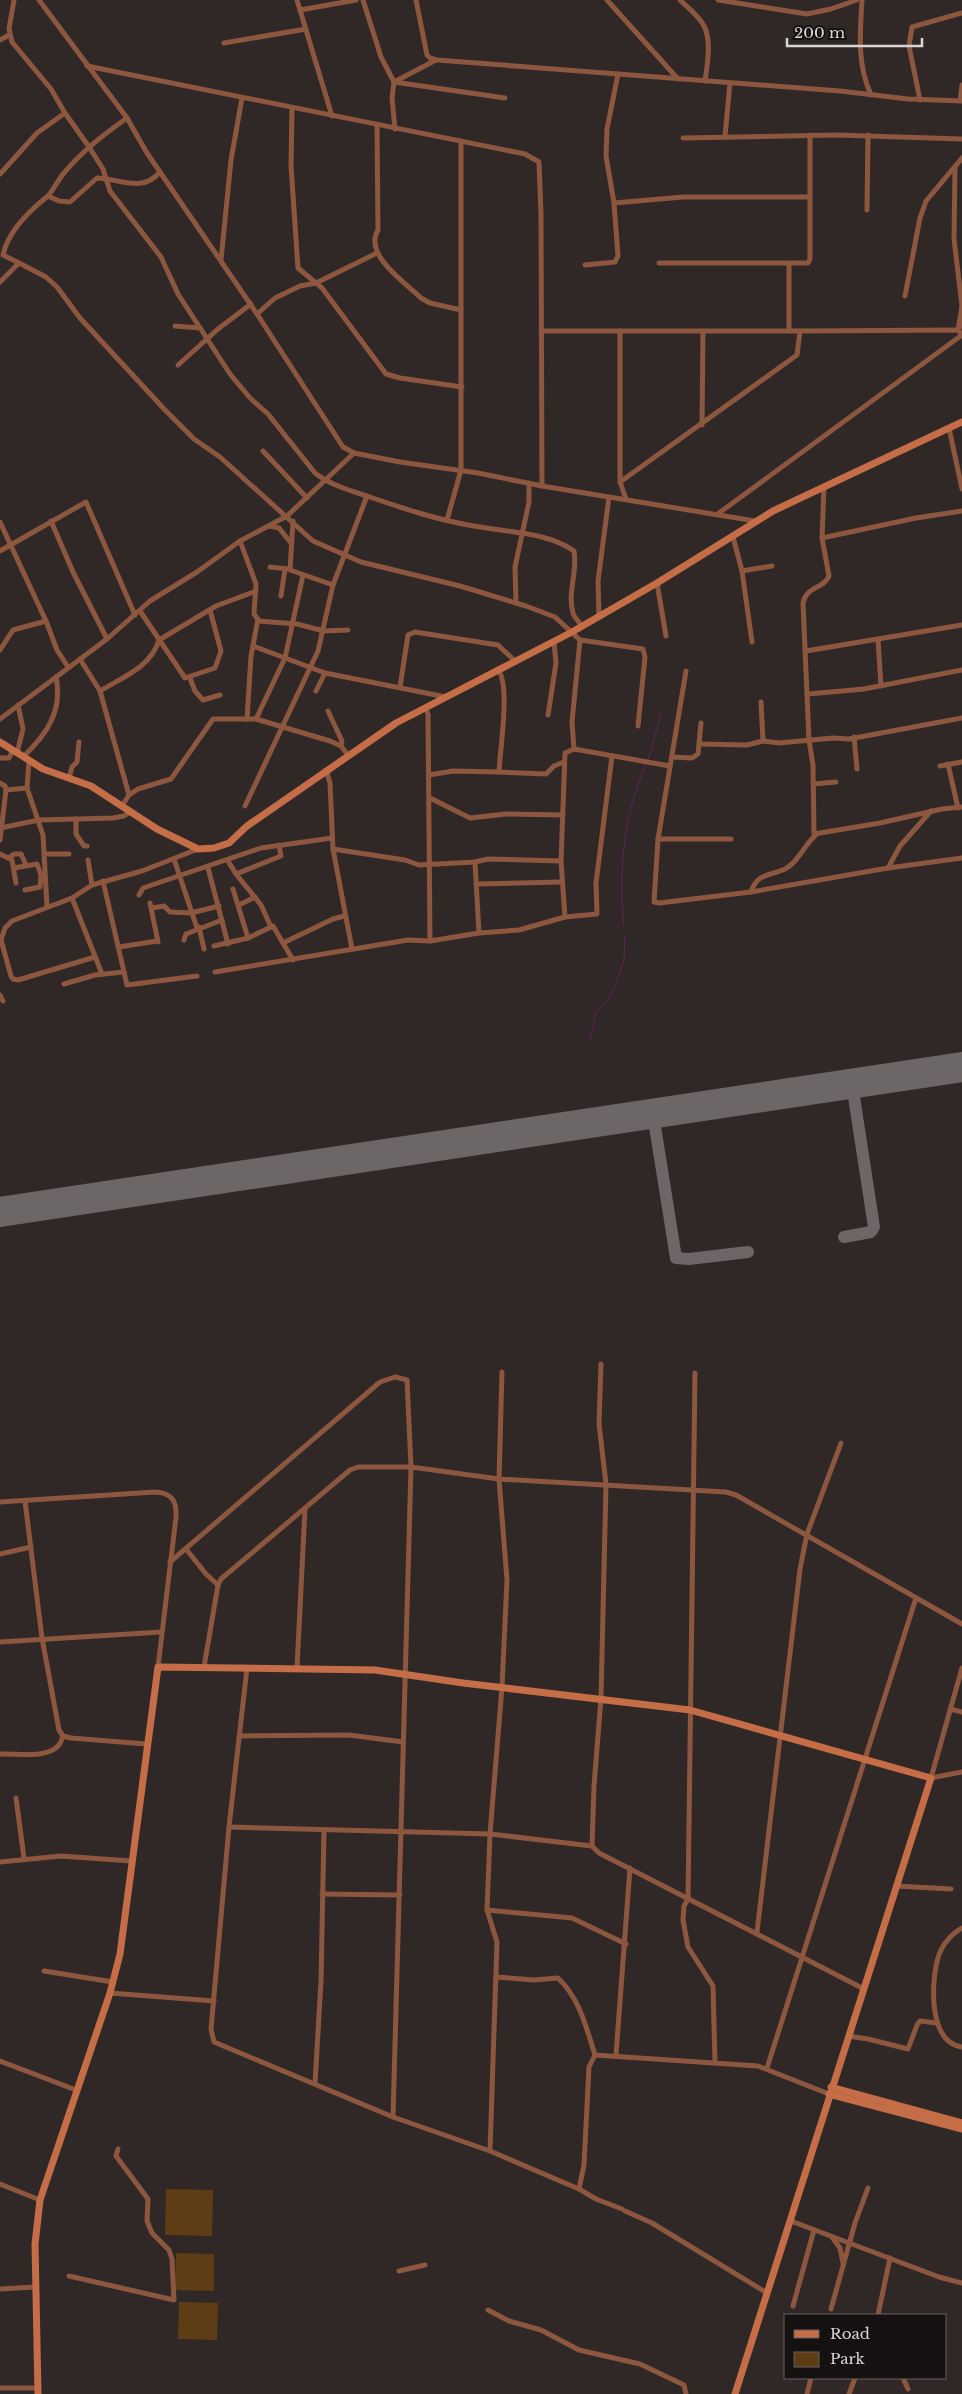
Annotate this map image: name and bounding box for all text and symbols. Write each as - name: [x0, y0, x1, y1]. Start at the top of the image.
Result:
- scale bar: [787, 15, 922, 47]
- text: 200 m: [794, 23, 845, 42]
- legend: [784, 2314, 947, 2379]
- text: Road: [830, 2324, 870, 2343]
- text: Park: [830, 2349, 866, 2368]

